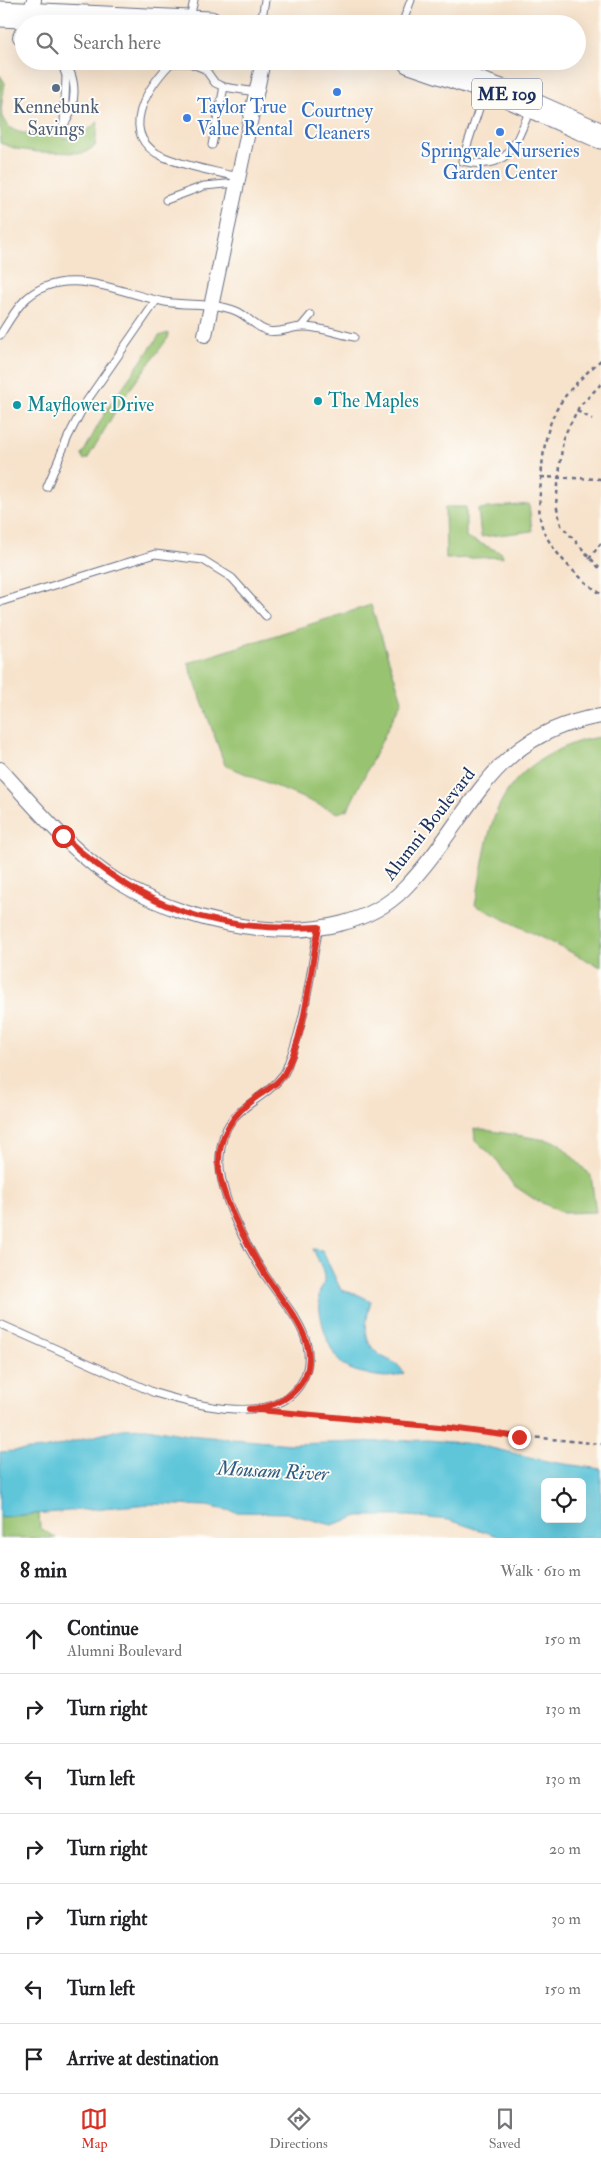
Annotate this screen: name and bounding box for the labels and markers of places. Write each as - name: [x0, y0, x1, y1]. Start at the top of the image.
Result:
- marker: Kennebunk Savings: [50, 82, 62, 94]
- marker: Courtney Cleaners: [331, 86, 343, 98]
- place label: Kennebunk Savings: [13, 95, 99, 141]
- place label: Taylor True Value Rental: [197, 95, 293, 141]
- place label: Courtney Cleaners: [301, 99, 374, 145]
- marker: Taylor True Value Rental: [181, 112, 193, 124]
- marker: Springvale Nurseries Garden Center: [494, 126, 506, 138]
- place label: Springvale Nurseries Garden Center: [421, 139, 579, 185]
- place label: The Maples: [328, 389, 419, 414]
- place label: Mayflower Drive: [27, 393, 154, 417]
- marker: The Maples: [312, 395, 324, 407]
- marker: Mayflower Drive: [11, 399, 23, 411]

